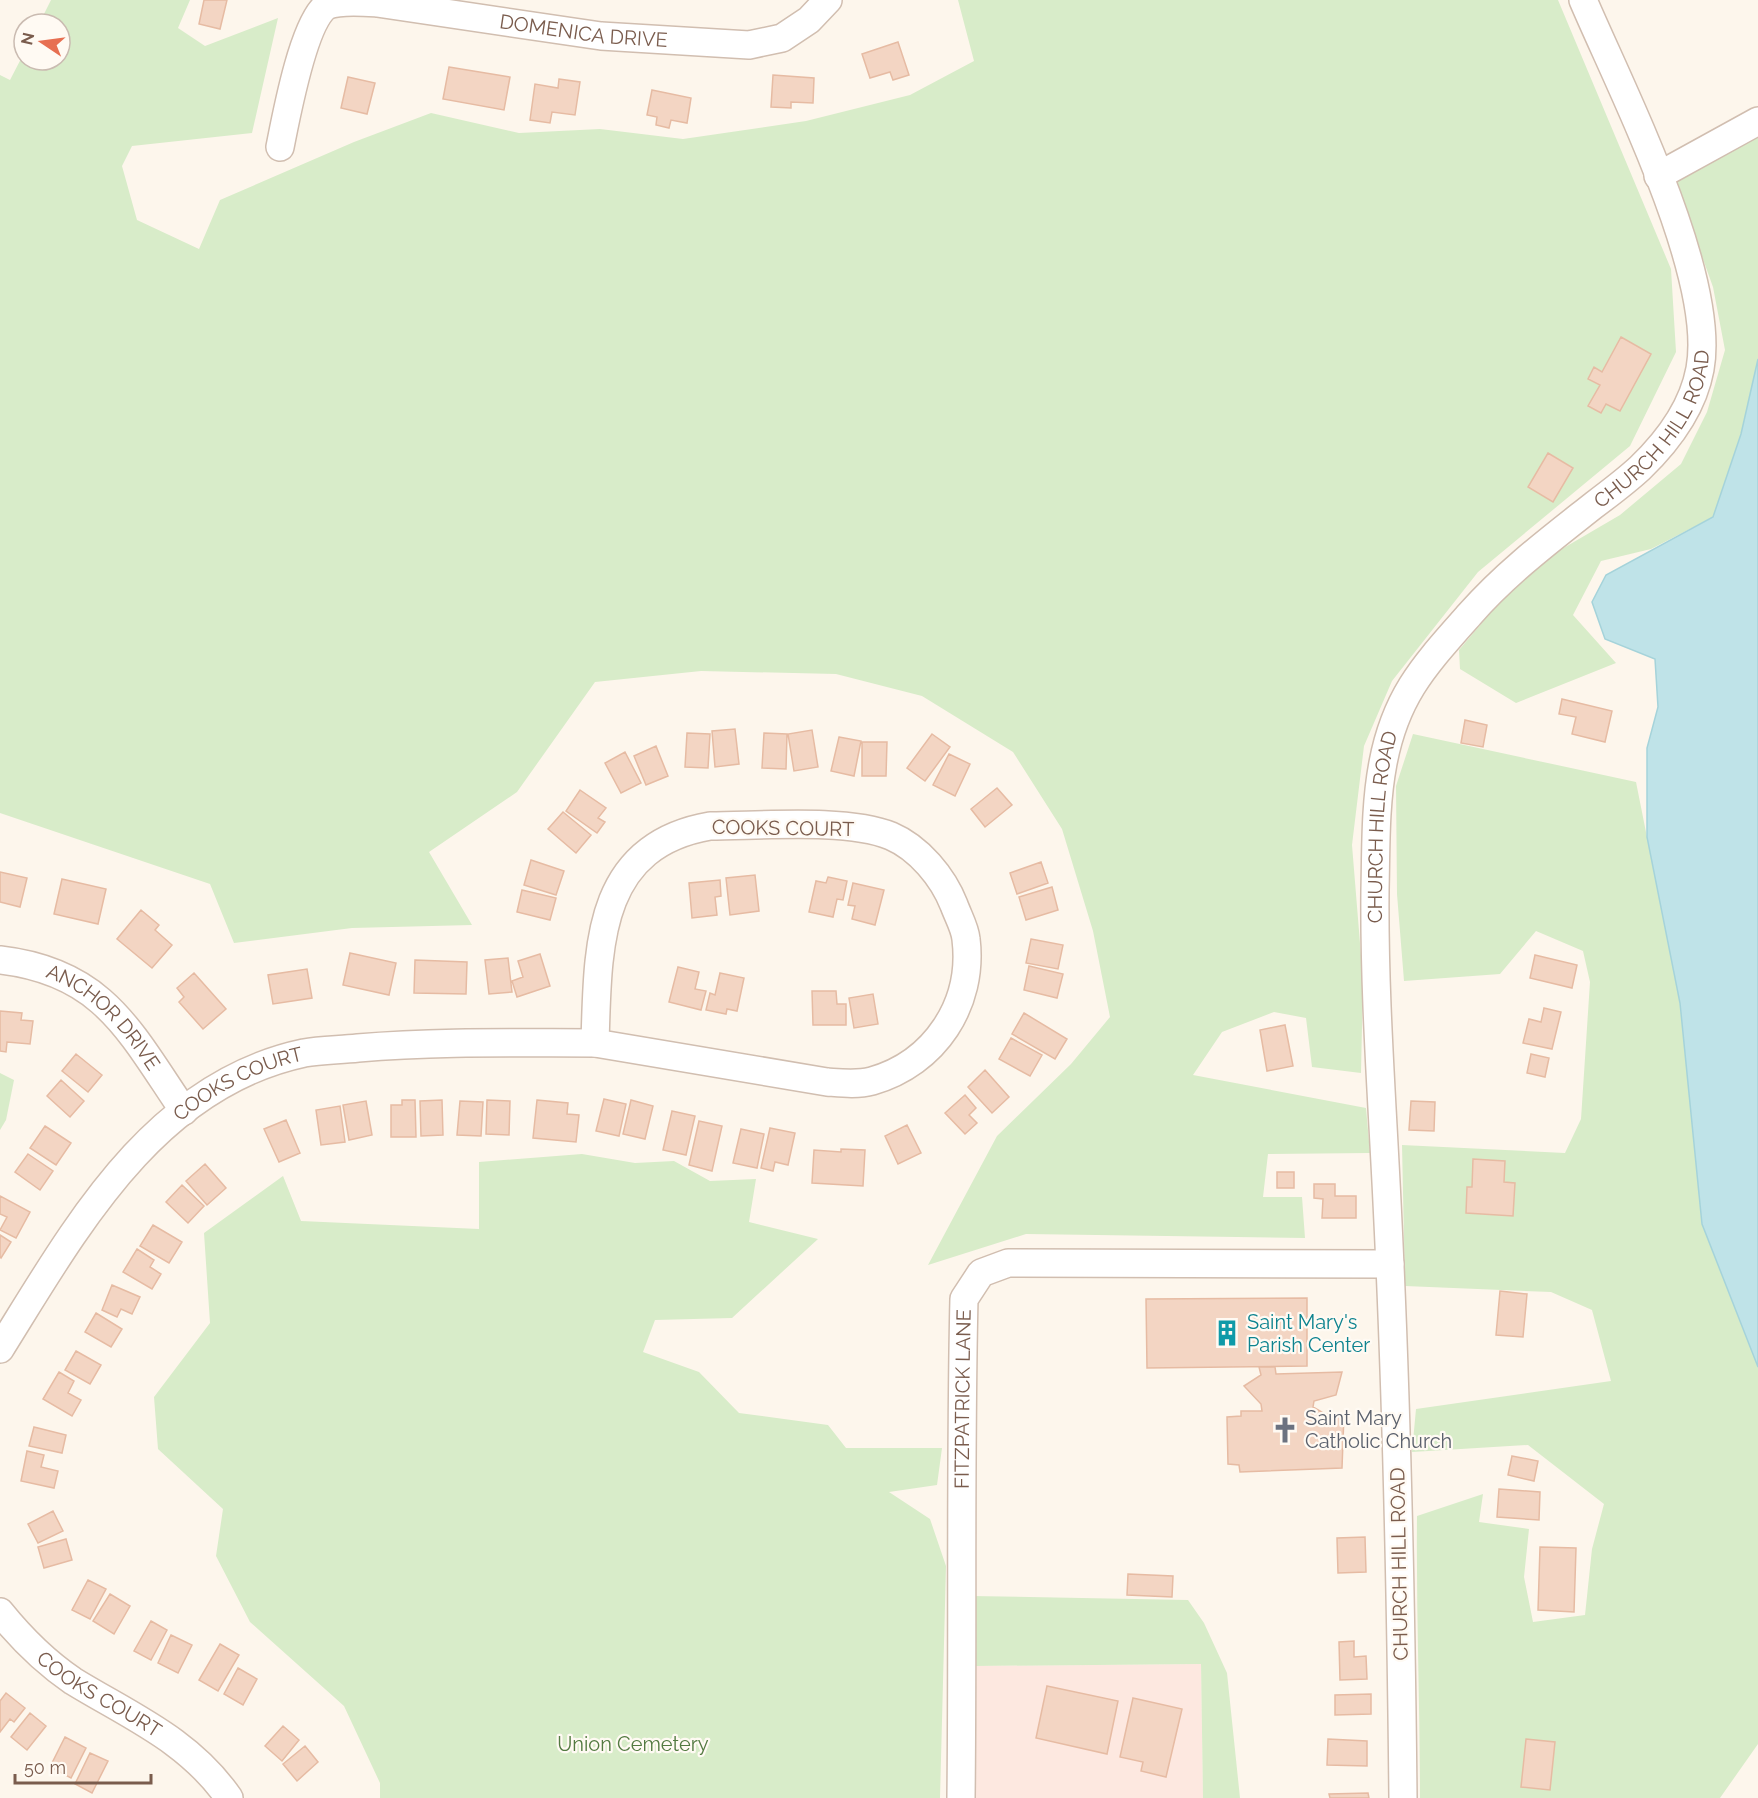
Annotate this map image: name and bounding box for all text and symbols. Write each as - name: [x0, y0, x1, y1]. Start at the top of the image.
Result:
- street label: DOMENICA DRIVE: [498, 9, 668, 52]
- north arrow: [12, 12, 72, 72]
- text: N: [17, 31, 39, 47]
- street label: CHURCH HILL ROAD: [1589, 349, 1714, 513]
- street label: CHURCH HILL ROAD: [1363, 728, 1402, 923]
- street label: COOKS COURT: [712, 815, 854, 841]
- street label: ANCHOR DRIVE: [43, 959, 165, 1075]
- street label: COOKS COURT: [168, 1042, 305, 1126]
- street label: FITZPATRICK LANE: [950, 1309, 976, 1489]
- place label: Saint Mary's Parish Center: [1247, 1310, 1370, 1357]
- building icon: Saint Mary's Parish Center: [1212, 1318, 1242, 1348]
- place label: Saint Mary Catholic Church: [1305, 1406, 1452, 1453]
- church icon: Saint Mary Catholic Church: [1270, 1415, 1300, 1445]
- street label: CHURCH HILL ROAD: [1385, 1467, 1413, 1661]
- street label: COOKS COURT: [32, 1646, 166, 1742]
- park label: Union Cemetery: [557, 1732, 709, 1756]
- scale bar: [15, 1747, 152, 1785]
- text: 50 m: [24, 1757, 66, 1778]

